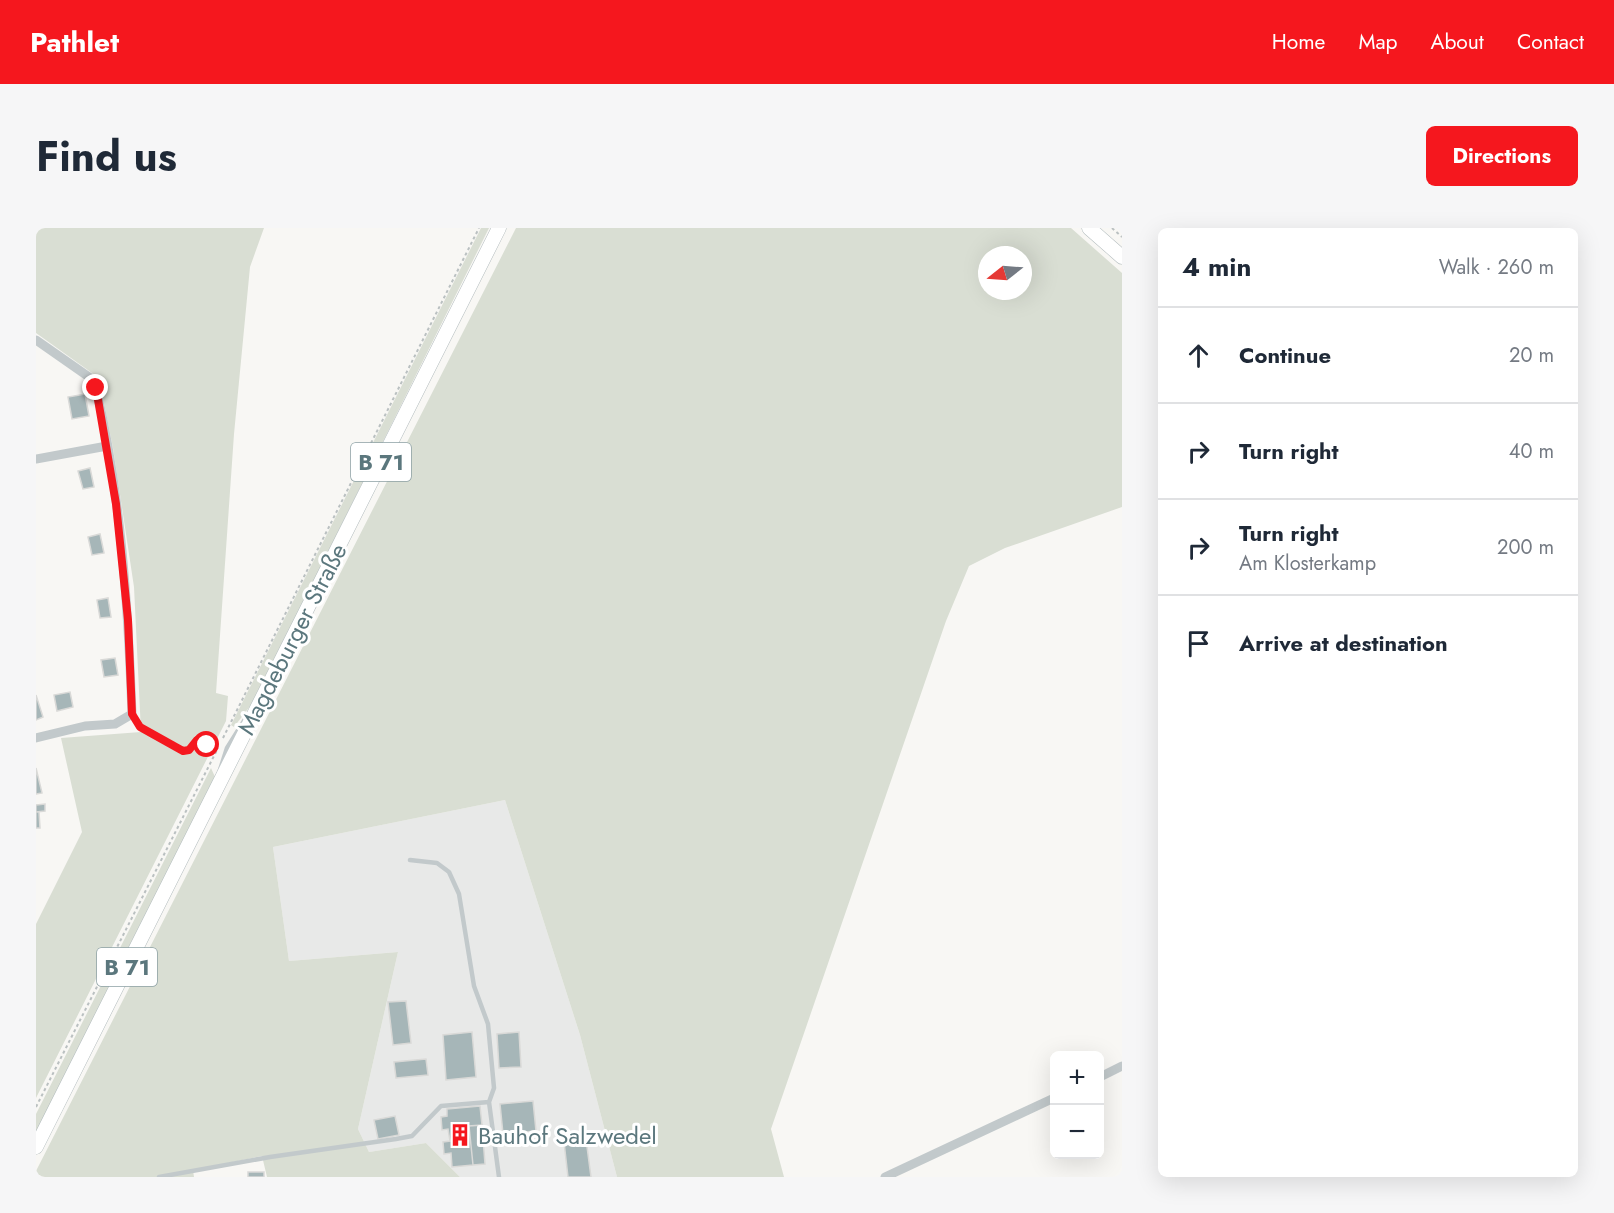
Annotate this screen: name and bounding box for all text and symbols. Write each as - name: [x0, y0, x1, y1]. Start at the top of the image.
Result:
- text: Pathlet: [30, 22, 119, 63]
- text: Home: [1272, 27, 1325, 57]
- text: Map: [1358, 27, 1398, 57]
- text: About: [1431, 27, 1484, 57]
- text: Contact: [1517, 27, 1584, 57]
- text: Find us: [36, 126, 177, 187]
- button: Directions: [1426, 126, 1578, 186]
- north arrow: [978, 246, 1032, 300]
- text: 4 min: [1182, 248, 1251, 286]
- text: Walk · 260 m: [1439, 253, 1554, 282]
- icon: ahead: [1182, 339, 1215, 372]
- text: Continue: [1239, 339, 1331, 371]
- text: 20 m: [1509, 341, 1554, 370]
- route end: [82, 374, 108, 400]
- icon: right: [1182, 435, 1215, 468]
- text: Turn right: [1239, 435, 1339, 467]
- text: 40 m: [1509, 437, 1554, 466]
- road number: B 71: [351, 443, 411, 481]
- text: Turn right: [1239, 517, 1339, 549]
- icon: right: [1182, 531, 1215, 564]
- text: 200 m: [1497, 533, 1554, 562]
- street label: Magdeburger Straße: [229, 537, 355, 741]
- text: Am Klosterkamp: [1239, 549, 1376, 578]
- icon: arrive: [1182, 627, 1215, 660]
- text: Arrive at destination: [1239, 627, 1448, 659]
- route start: [193, 731, 219, 757]
- road number: B 71: [97, 948, 157, 986]
- map controls: [1050, 1051, 1104, 1159]
- button: +: [1050, 1051, 1104, 1105]
- button: −: [1050, 1105, 1104, 1159]
- place label: Bauhof Salzwedel: [478, 1118, 657, 1153]
- building icon: Bauhof Salzwedel: [447, 1122, 473, 1148]

